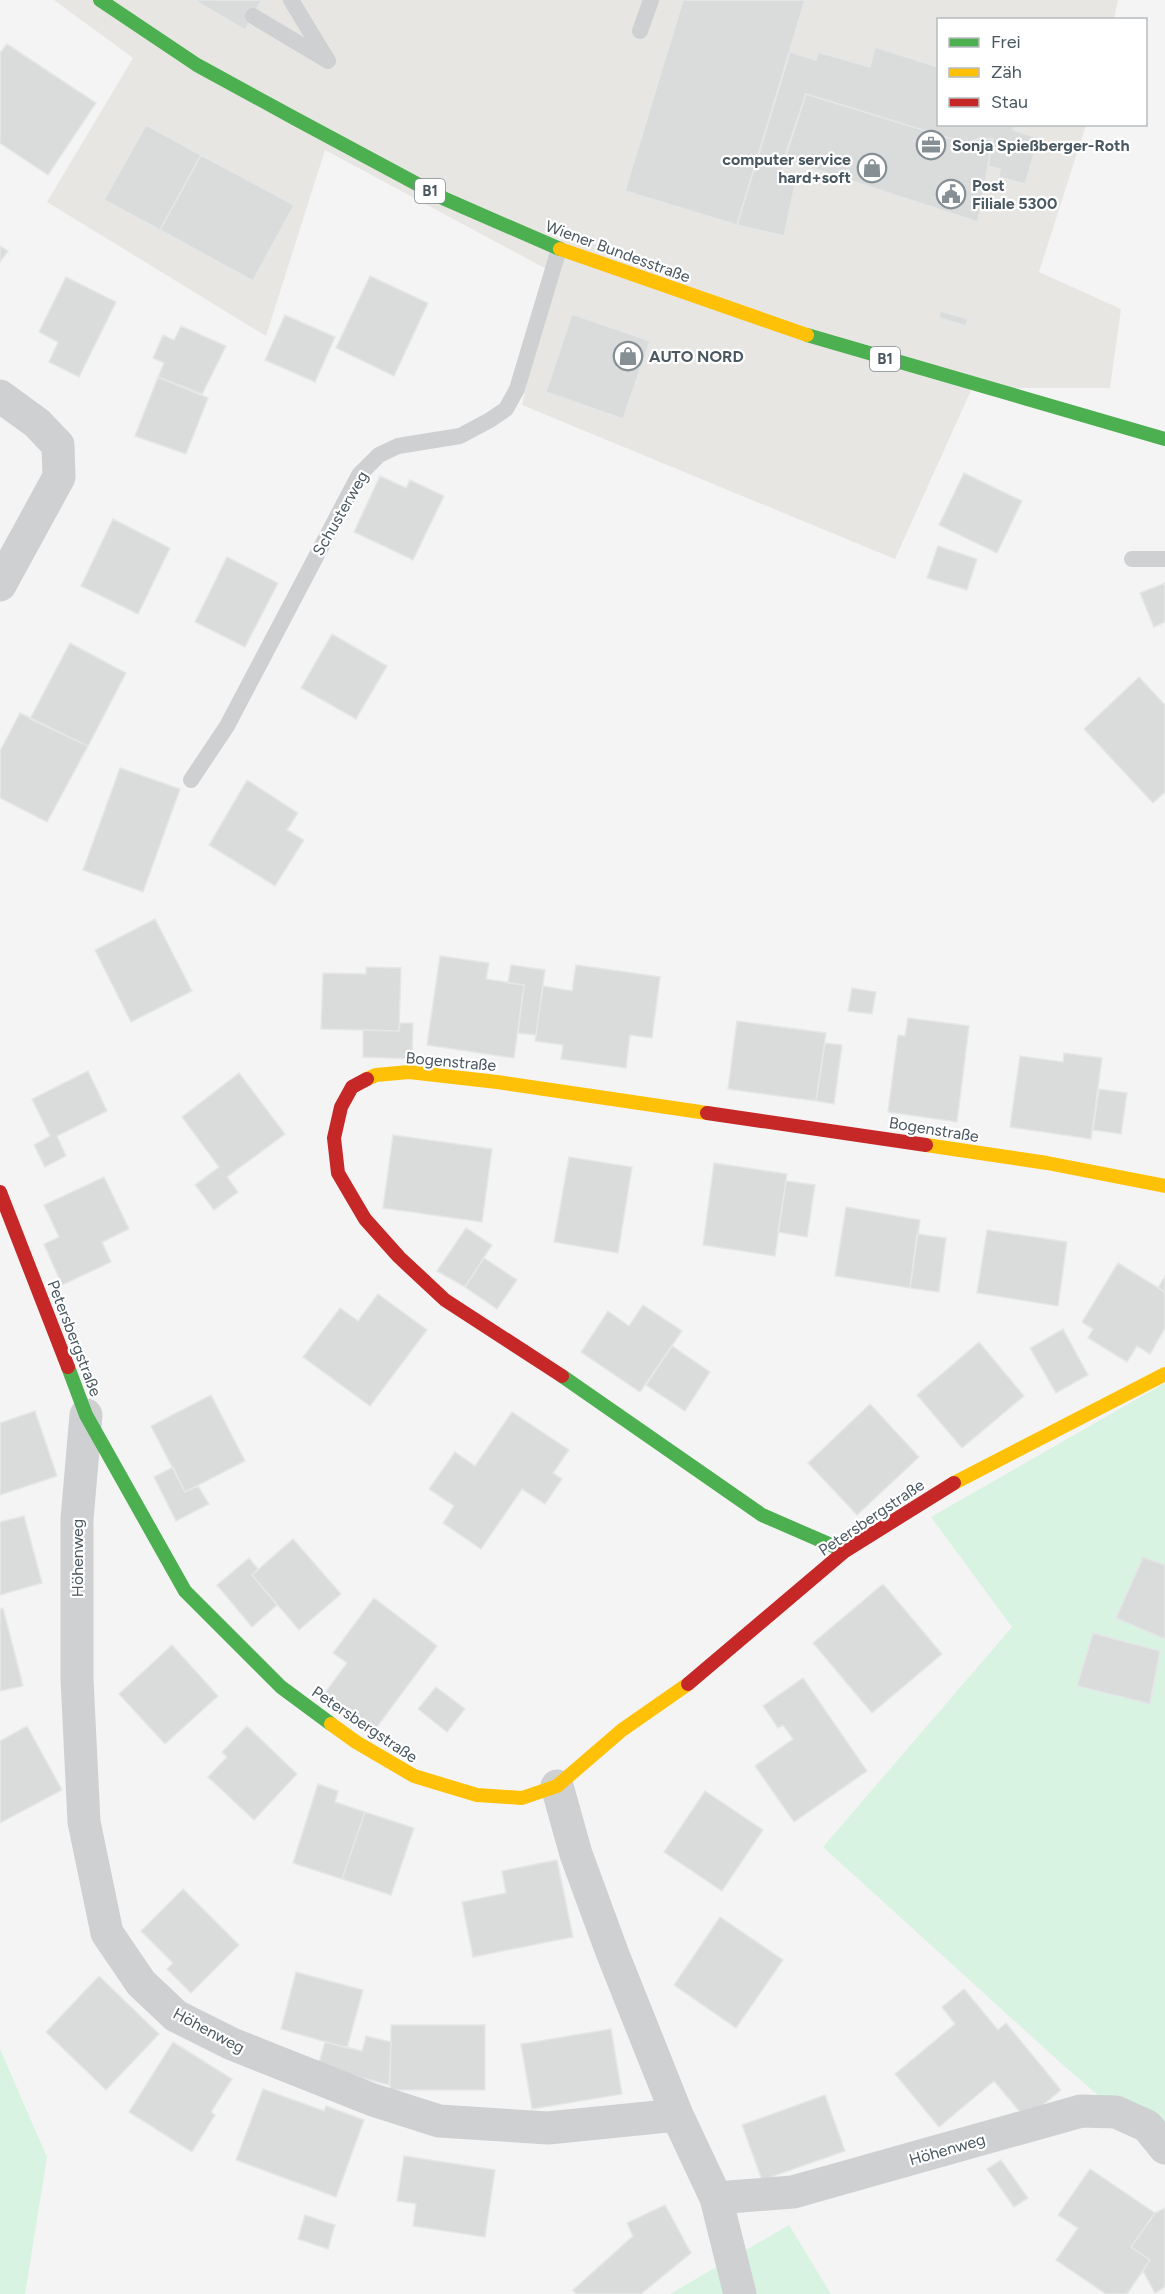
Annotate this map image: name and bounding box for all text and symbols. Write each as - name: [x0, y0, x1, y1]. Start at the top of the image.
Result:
- legend: [937, 18, 1147, 126]
- text: Frei: [991, 31, 1021, 53]
- text: Zäh: [991, 61, 1022, 83]
- text: Stau: [991, 91, 1028, 113]
- office icon: Sonja Spießberger-Roth: [915, 129, 947, 161]
- place label: Sonja Spießberger-Roth: [952, 136, 1130, 155]
- place label: computer service hard+soft: [722, 150, 851, 187]
- shop icon: computer service hard+soft: [856, 152, 888, 184]
- place label: Post Filiale 5300: [972, 176, 1057, 213]
- public building icon: Post Filiale 5300: [935, 178, 967, 210]
- road number: B1: [415, 179, 445, 203]
- street label: Wiener Bundesstraße: [543, 216, 693, 287]
- shop icon: AUTO NORD: [612, 340, 644, 372]
- place label: AUTO NORD: [649, 347, 744, 366]
- road number: B1: [870, 347, 900, 371]
- street label: Schusterweg: [309, 468, 372, 559]
- street label: Bogenstraße: [405, 1048, 497, 1075]
- street label: Bogenstraße: [888, 1113, 981, 1146]
- street label: Petersbergstraße: [44, 1277, 106, 1399]
- street label: Petersbergstraße: [815, 1475, 928, 1560]
- street label: Höhenweg: [68, 1519, 87, 1597]
- street label: Petersbergstraße: [308, 1682, 421, 1767]
- street label: Höhenweg: [170, 2004, 248, 2057]
- street label: Höhenweg: [907, 2130, 987, 2169]

